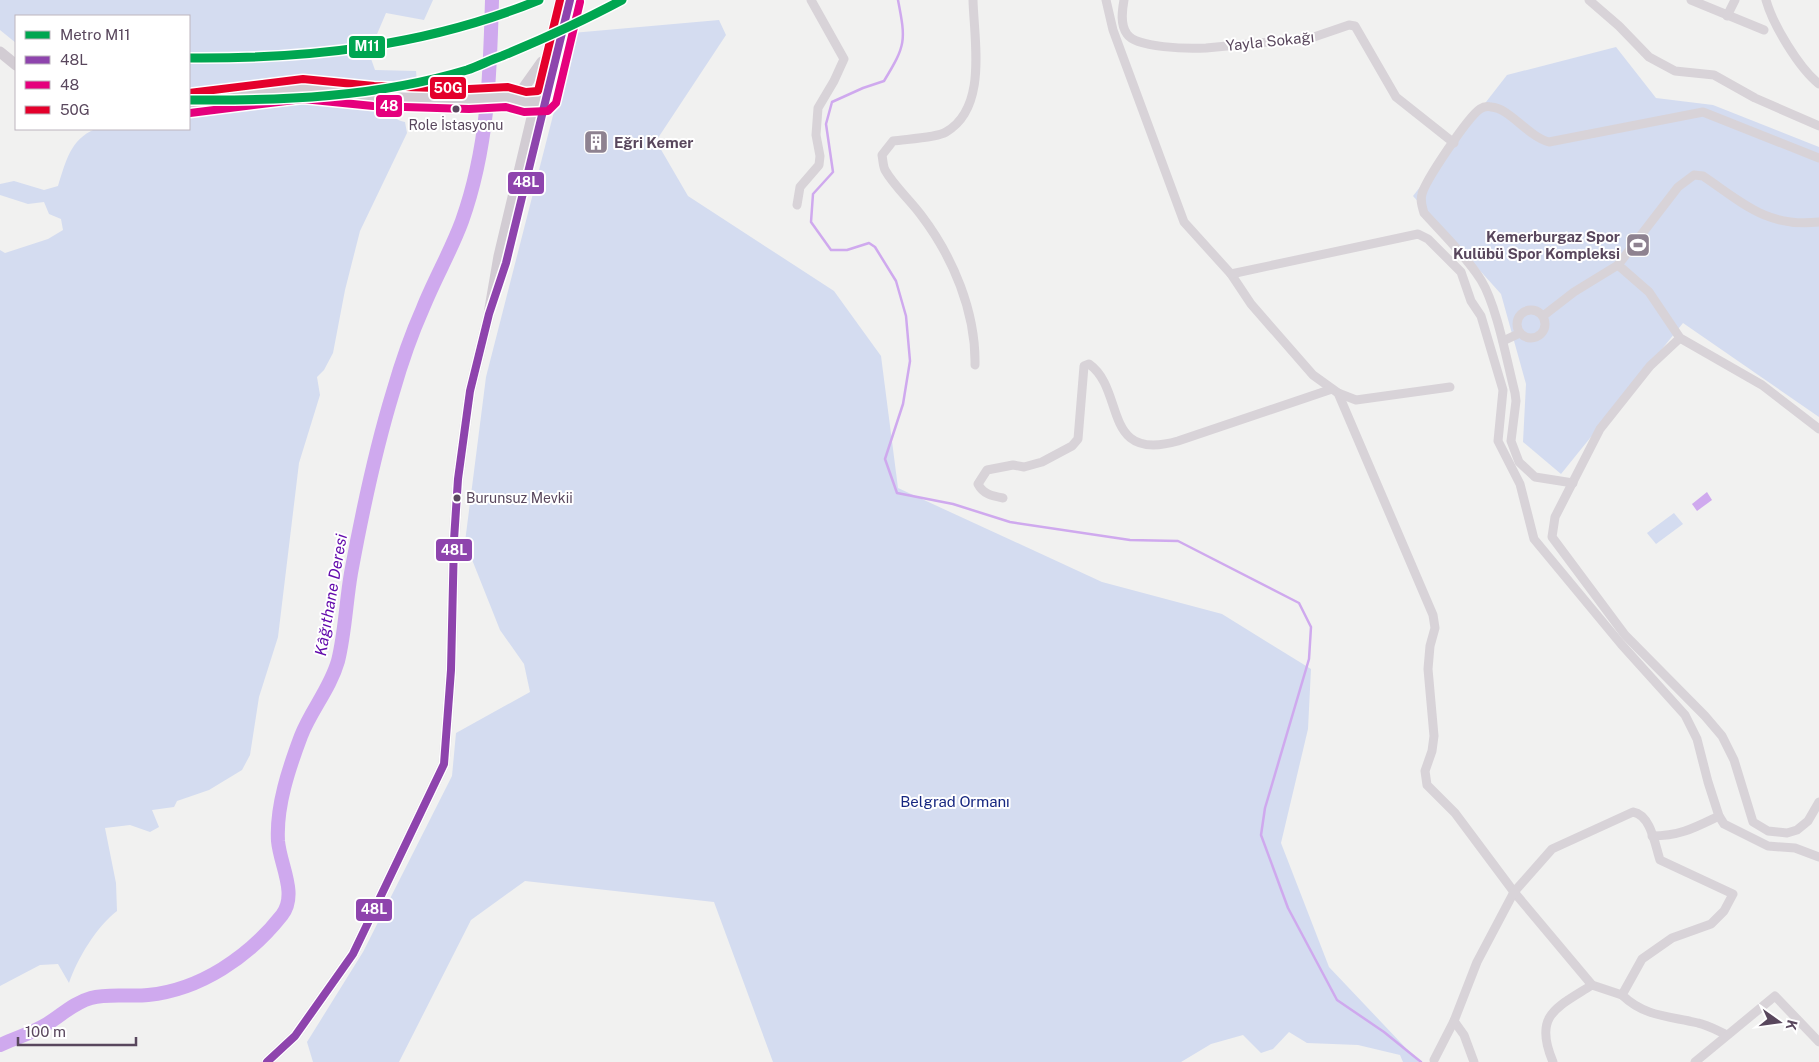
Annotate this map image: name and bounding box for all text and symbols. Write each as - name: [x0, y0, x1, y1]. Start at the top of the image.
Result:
- legend: [15, 15, 190, 130]
- text: Metro M11: [60, 26, 130, 43]
- street label: Yayla Sokağı: [1225, 28, 1315, 54]
- line badge: M11: [348, 35, 386, 59]
- text: M11: [355, 38, 379, 54]
- text: 48L: [60, 51, 88, 68]
- text: 48: [60, 76, 79, 93]
- line badge: 50G: [429, 76, 467, 100]
- text: 50G: [433, 80, 463, 96]
- line badge: 48: [375, 94, 403, 118]
- text: 48: [380, 98, 398, 114]
- text: 50G: [60, 101, 90, 118]
- marker: Role İstasyonu: [451, 104, 461, 114]
- place label: Role İstasyonu: [409, 115, 503, 133]
- building icon: Eğri Kemer: [583, 129, 609, 155]
- place label: Eğri Kemer: [614, 134, 694, 151]
- line badge: 48L: [507, 171, 545, 195]
- text: 48L: [513, 174, 539, 190]
- place label: Kemerburgaz Spor Kulübü Spor Kompleksi: [1453, 228, 1620, 262]
- sports icon: Kemerburgaz Spor Kulübü Spor Kompleksi: [1625, 232, 1651, 258]
- place label: Burunsuz Mevkii: [466, 490, 573, 506]
- marker: Burunsuz Mevkii: [452, 493, 462, 503]
- water label: Kâğıthane Deresi: [311, 533, 351, 657]
- line badge: 48L: [435, 538, 473, 562]
- text: 48L: [441, 542, 467, 558]
- park label: Belgrad Ormanı: [900, 793, 1010, 810]
- line badge: 48L: [355, 898, 393, 922]
- text: 48L: [361, 901, 387, 917]
- north arrow: [1754, 997, 1804, 1047]
- scale bar: [18, 1014, 135, 1046]
- text: K: [1783, 1018, 1801, 1032]
- text: 100 m: [25, 1023, 66, 1040]

